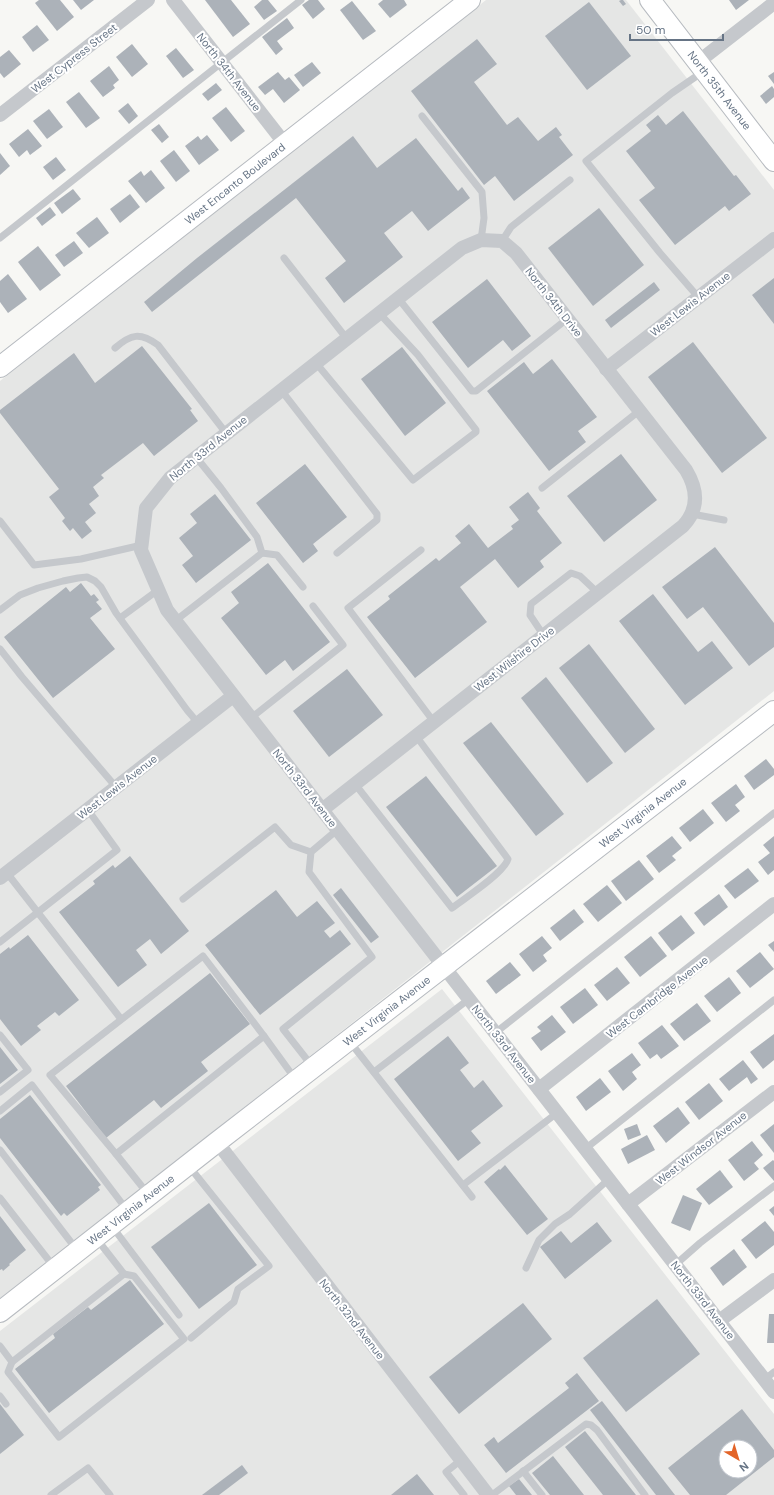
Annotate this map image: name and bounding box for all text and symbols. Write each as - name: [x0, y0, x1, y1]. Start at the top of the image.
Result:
- scale bar: [630, 16, 723, 42]
- street label: West Cypress Street: [28, 20, 120, 96]
- text: 50 m: [636, 22, 665, 38]
- street label: North 34th Avenue: [194, 30, 264, 114]
- street label: North 35th Avenue: [685, 48, 754, 133]
- street label: West Encanto Boulevard: [182, 140, 288, 227]
- street label: North 34th Drive: [522, 264, 586, 340]
- street label: West Lewis Avenue: [647, 269, 733, 339]
- street label: North 33rd Avenue: [166, 412, 250, 484]
- street label: West Wilshire Drive: [471, 623, 557, 695]
- street label: North 33rd Avenue: [270, 746, 340, 830]
- street label: West Lewis Avenue: [74, 752, 160, 822]
- street label: West Virginia Avenue: [596, 774, 689, 851]
- street label: West Cambridge Avenue: [603, 953, 711, 1041]
- street label: West Virginia Avenue: [340, 973, 433, 1049]
- street label: North 33rd Avenue: [469, 1002, 539, 1086]
- street label: West Windsor Avenue: [653, 1108, 749, 1188]
- street label: West Virginia Avenue: [84, 1171, 177, 1248]
- street label: North 33rd Avenue: [668, 1258, 738, 1342]
- street label: North 32nd Avenue: [316, 1276, 388, 1362]
- north arrow: [718, 1439, 758, 1479]
- text: N: [737, 1459, 752, 1475]

